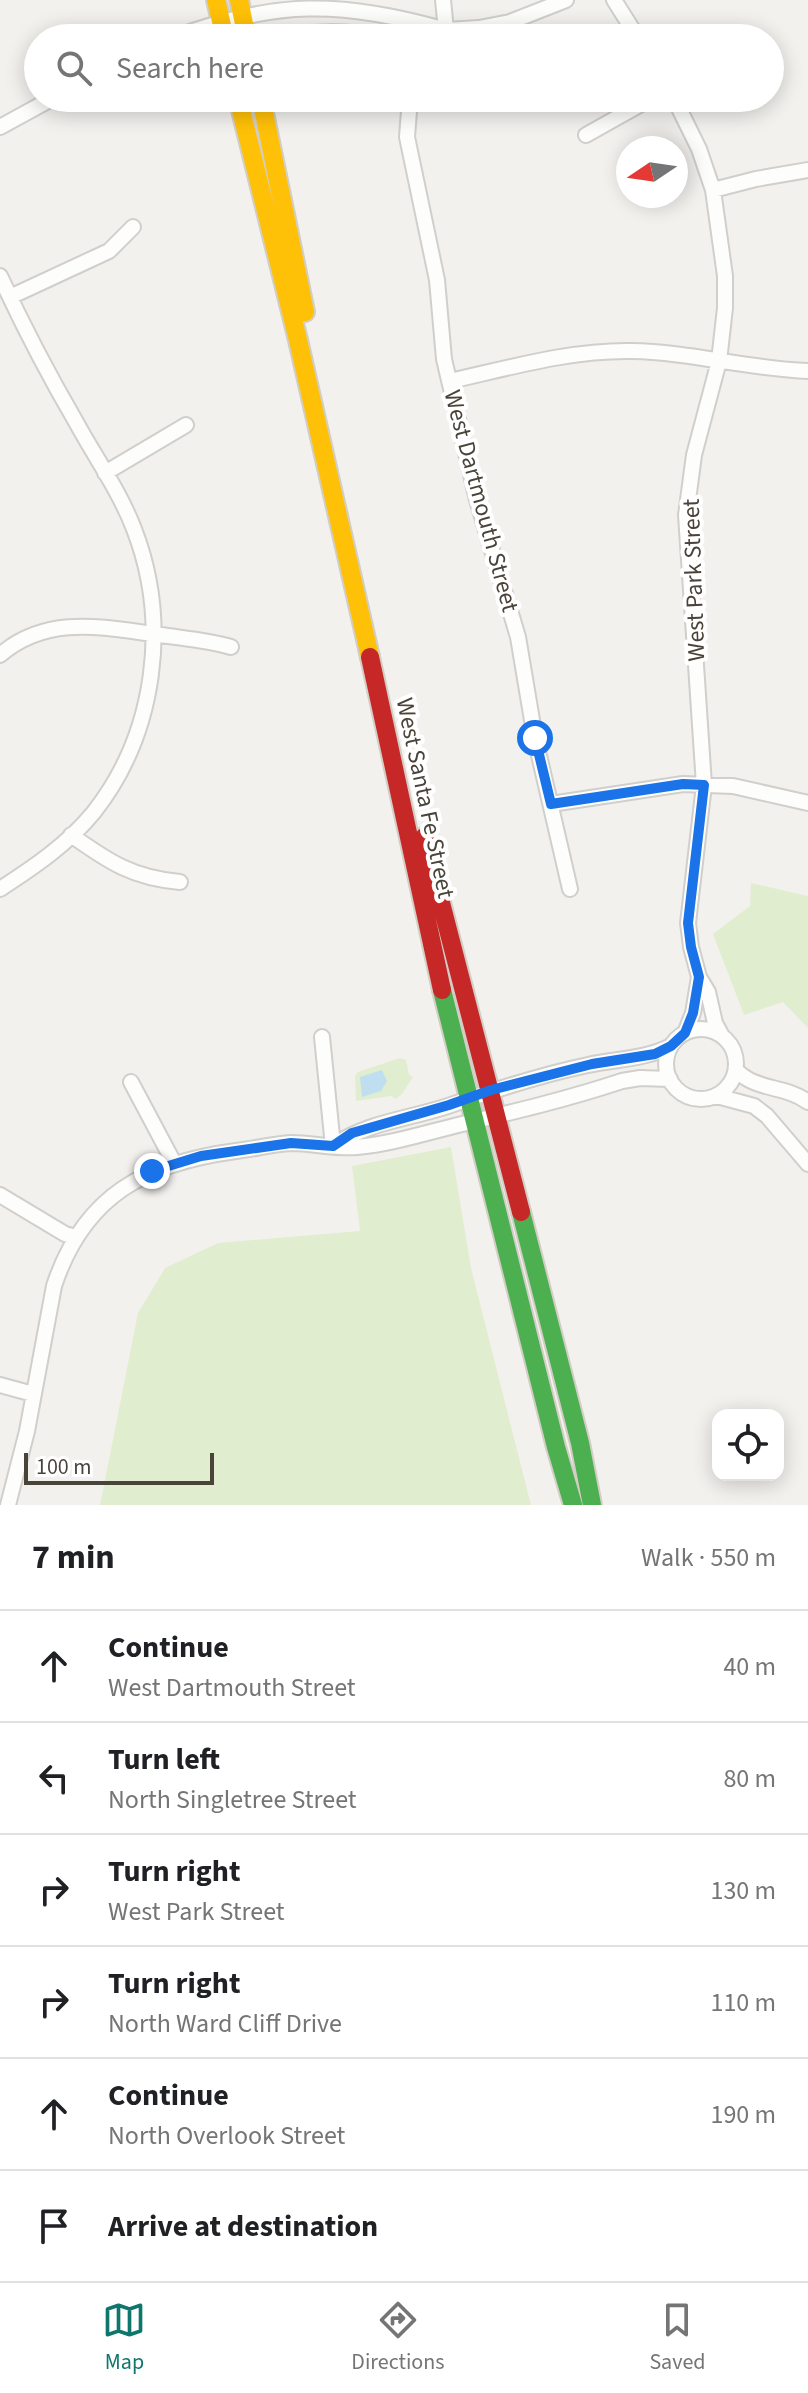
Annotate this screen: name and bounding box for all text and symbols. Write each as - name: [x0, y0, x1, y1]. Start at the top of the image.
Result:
- search box: [24, 24, 784, 112]
- icon: search: [52, 46, 96, 90]
- text: Search here: [116, 47, 264, 90]
- north arrow: [616, 136, 688, 208]
- street label: West Dartmouth Street: [435, 386, 527, 616]
- street label: West Park Street: [674, 498, 714, 662]
- street label: West Santa Fe Street: [387, 695, 463, 901]
- route start: [517, 720, 553, 756]
- route end: [134, 1153, 170, 1189]
- map controls: [712, 1409, 784, 1481]
- button: locate: [712, 1409, 784, 1481]
- scale bar: [24, 1449, 214, 1485]
- text: 100 m: [36, 1451, 91, 1483]
- text: 7 min: [32, 1533, 115, 1582]
- text: Walk · 550 m: [641, 1539, 776, 1576]
- text: Continue: [108, 1626, 229, 1669]
- icon: ahead: [32, 1644, 76, 1688]
- text: 40 m: [723, 1648, 776, 1685]
- text: West Dartmouth Street: [108, 1669, 356, 1706]
- text: Turn left: [108, 1738, 220, 1781]
- icon: left: [32, 1756, 76, 1800]
- text: 80 m: [723, 1760, 776, 1797]
- text: North Singletree Street: [108, 1781, 357, 1818]
- text: Turn right: [108, 1850, 240, 1893]
- icon: right: [32, 1868, 76, 1912]
- text: 130 m: [710, 1872, 776, 1909]
- text: West Park Street: [108, 1893, 285, 1930]
- text: Turn right: [108, 1962, 240, 2005]
- icon: right: [32, 1980, 76, 2024]
- text: 110 m: [710, 1984, 776, 2021]
- text: North Ward Cliff Drive: [108, 2005, 342, 2042]
- text: Continue: [108, 2074, 229, 2117]
- icon: ahead: [32, 2092, 76, 2136]
- text: 190 m: [710, 2096, 776, 2133]
- text: North Overlook Street: [108, 2117, 345, 2154]
- icon: arrive: [32, 2204, 76, 2248]
- text: Arrive at destination: [108, 2205, 378, 2248]
- tab: Map: [102, 2298, 146, 2378]
- tab: Directions: [351, 2298, 444, 2378]
- tab: Saved: [649, 2298, 706, 2378]

